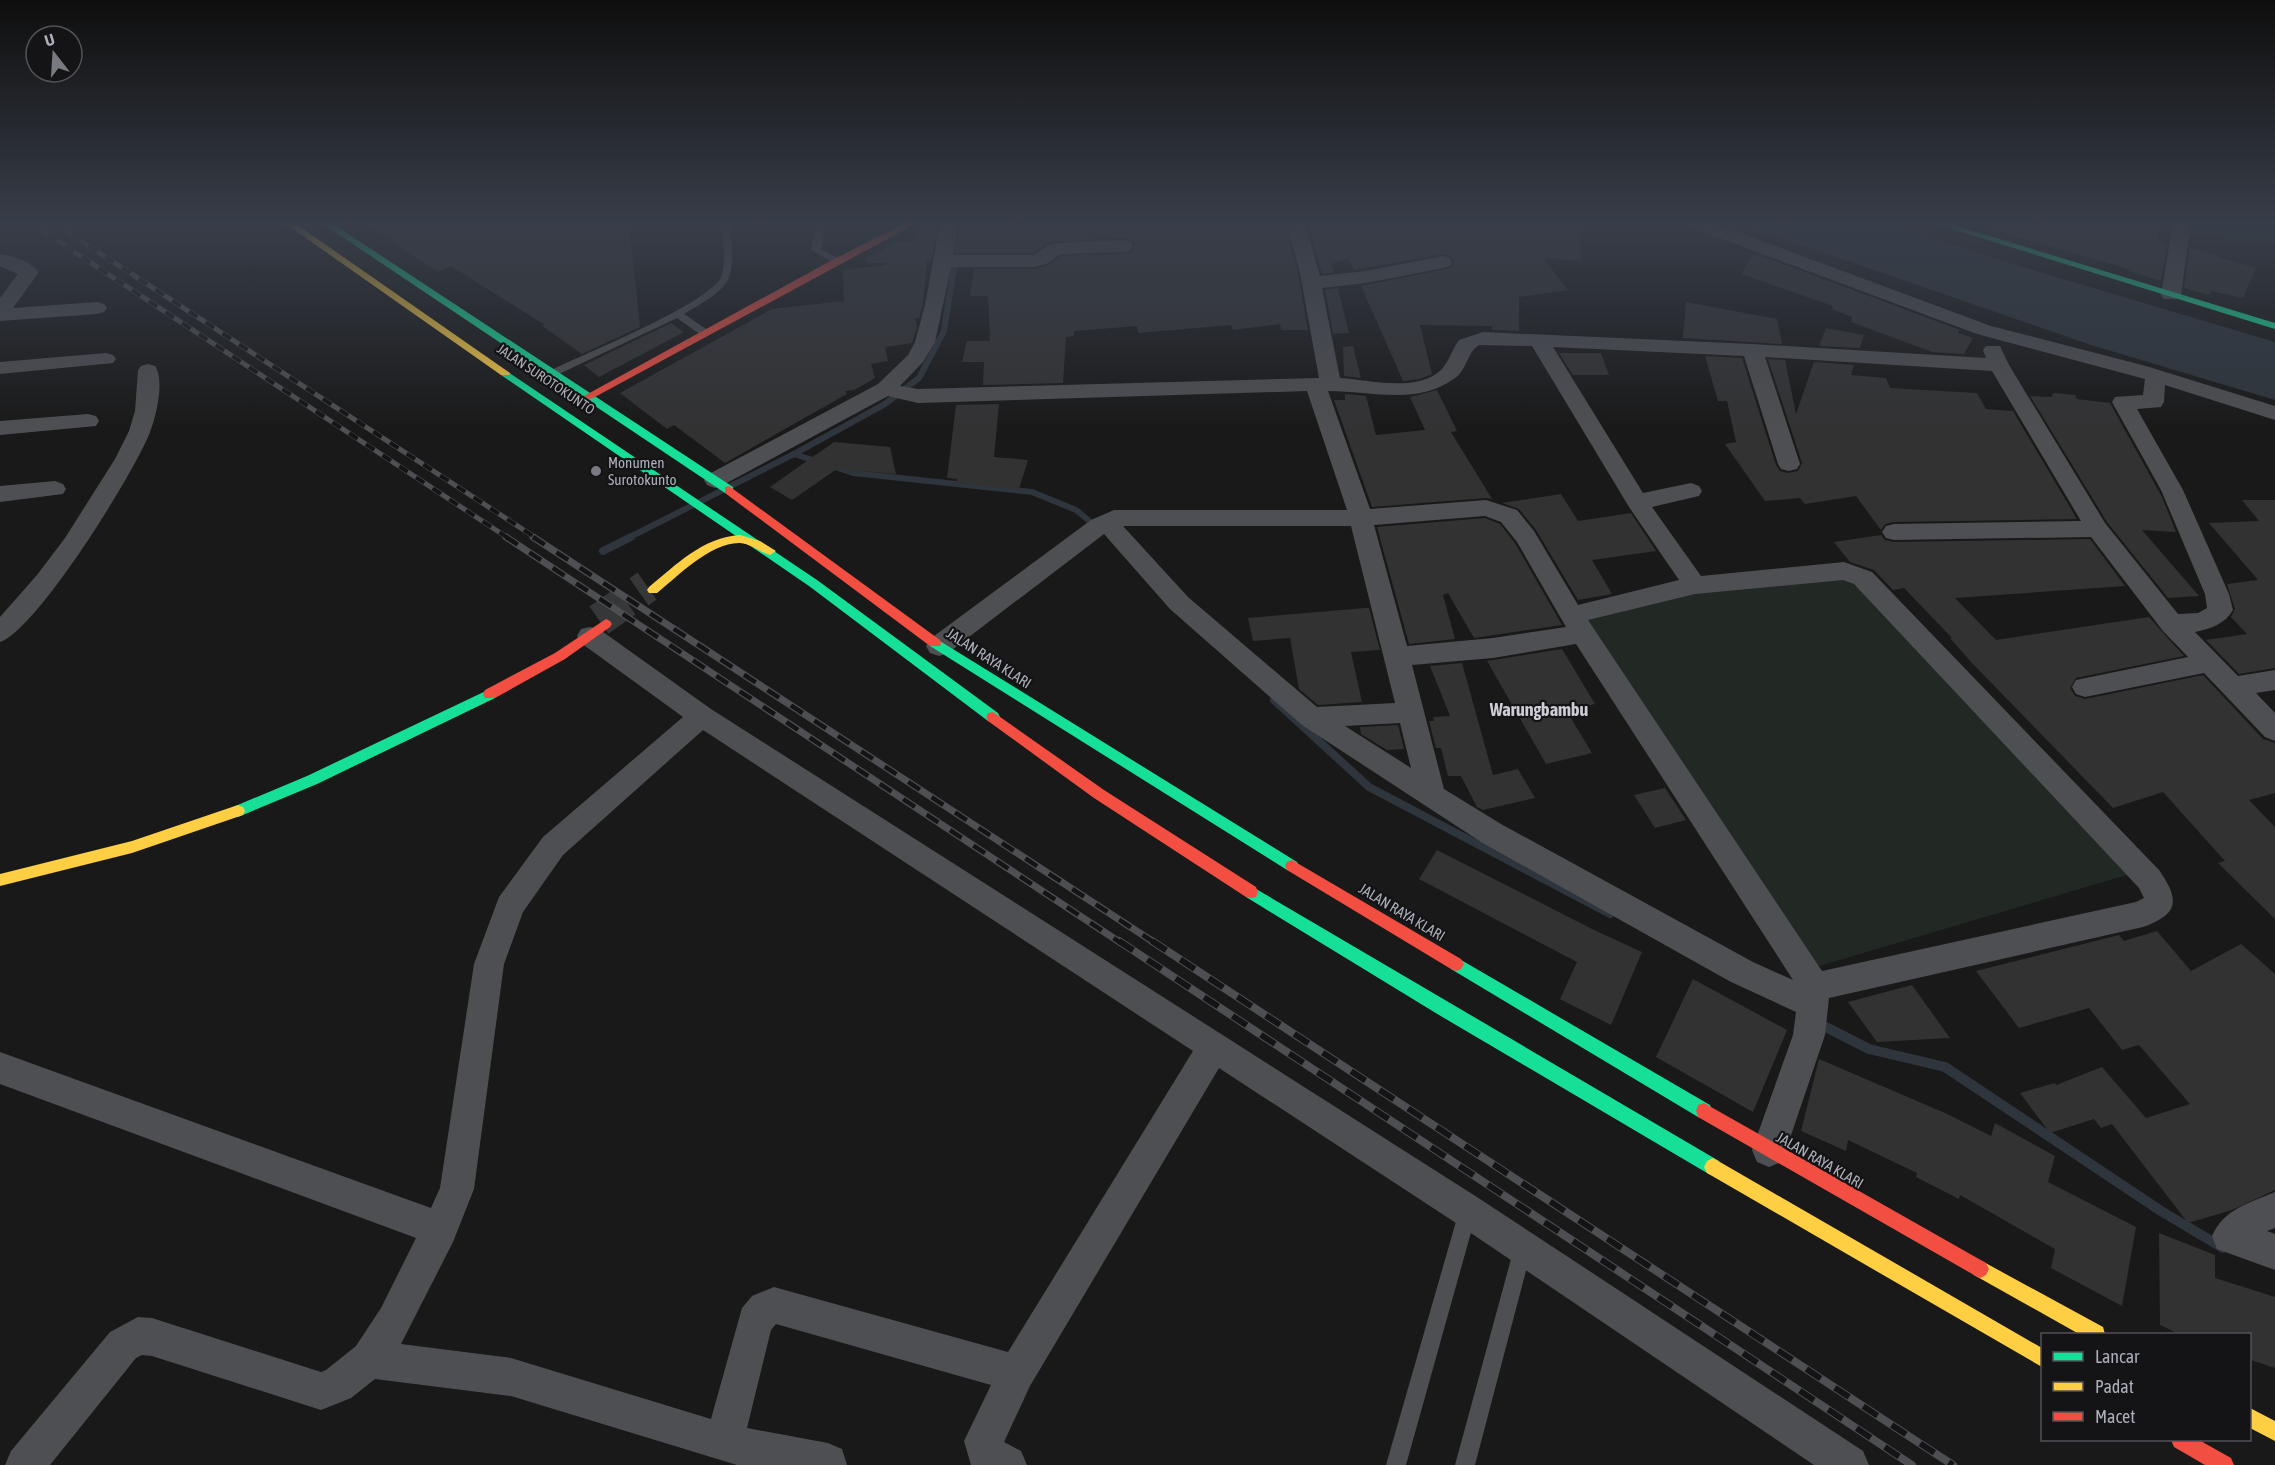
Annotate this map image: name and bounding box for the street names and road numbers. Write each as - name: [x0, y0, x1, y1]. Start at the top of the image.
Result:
- street label: JALAN SUROTOKUNTO: [494, 340, 598, 418]
- street label: JALAN RAYA KLARI: [943, 624, 1035, 692]
- street label: JALAN RAYA KLARI: [1356, 880, 1448, 944]
- street label: JALAN RAYA KLARI: [1774, 1128, 1866, 1192]

